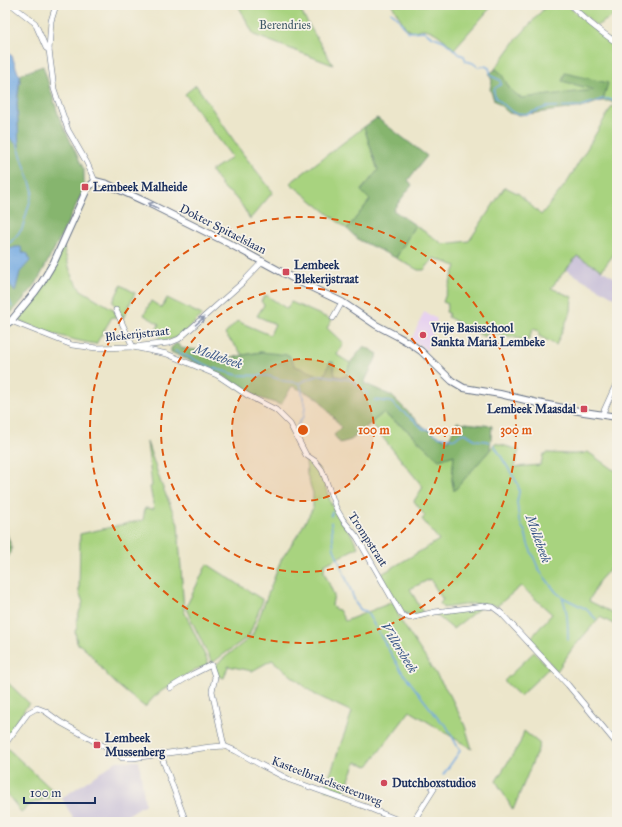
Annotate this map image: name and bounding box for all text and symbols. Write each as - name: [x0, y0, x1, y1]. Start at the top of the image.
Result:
- park label: Berendries: [259, 18, 311, 32]
- place label: Lembeek Malheide: [93, 180, 187, 194]
- marker: Lembeek Malheide: [80, 182, 90, 192]
- street label: Dokter Spitaelslaan: [177, 201, 269, 257]
- one-way arrow: [147, 202, 159, 209]
- place label: Lembeek Blekerijstraat: [294, 258, 360, 287]
- marker: Lembeek Blekerijstraat: [281, 267, 291, 277]
- one-way arrow: [195, 316, 206, 325]
- place label: Vrije Basisschool Sankta Maria Lembeke: [430, 321, 545, 349]
- street label: Blekerijstraat: [104, 324, 171, 344]
- marker: Vrije Basisschool Sankta Maria Lembeke: [418, 330, 428, 340]
- water label: Mollebeek: [190, 341, 245, 373]
- place label: Lembeek Maasdal: [487, 402, 577, 416]
- marker: Lembeek Maasdal: [579, 404, 589, 414]
- centre of rings: [296, 423, 310, 437]
- text: 100 m: [358, 423, 391, 437]
- text: 200 m: [429, 423, 462, 437]
- text: 300 m: [500, 423, 533, 438]
- street label: Trompstraat: [345, 509, 391, 569]
- water label: Mollebeek: [521, 511, 554, 566]
- water label: Villersbeek: [377, 620, 421, 676]
- place label: Lembeek Mussenberg: [105, 731, 165, 760]
- marker: Lembeek Mussenberg: [92, 740, 102, 750]
- street label: Kasteelbrakelsesteenweg: [269, 753, 385, 810]
- place label: Dutchboxstudios: [392, 776, 476, 790]
- marker: Dutchboxstudios: [379, 778, 389, 788]
- scale bar: [24, 779, 95, 805]
- text: 100 m: [30, 786, 61, 800]

